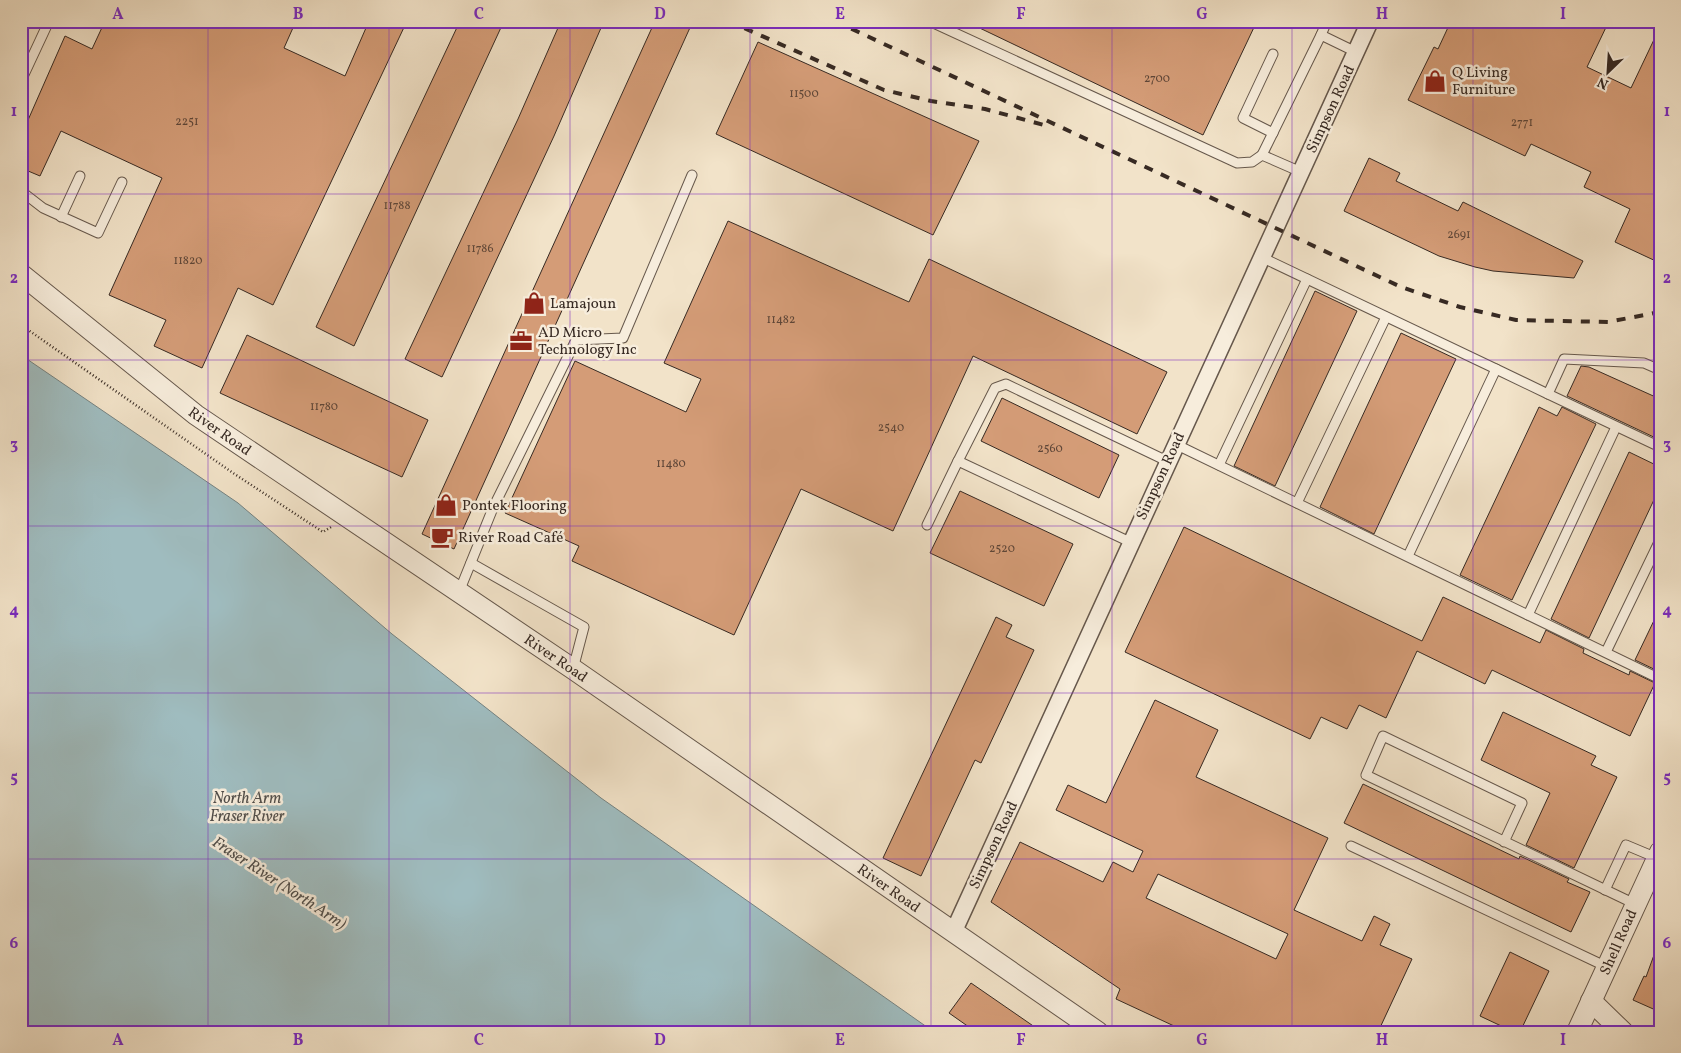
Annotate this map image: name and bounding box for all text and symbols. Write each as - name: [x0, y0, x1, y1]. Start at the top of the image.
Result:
- text: A: [112, 4, 124, 26]
- text: B: [293, 4, 304, 26]
- text: C: [474, 4, 484, 26]
- text: D: [654, 4, 666, 26]
- text: E: [835, 4, 845, 26]
- text: F: [1016, 4, 1026, 26]
- text: G: [1196, 4, 1208, 26]
- text: H: [1376, 4, 1388, 26]
- text: I: [1560, 4, 1566, 26]
- north arrow: [1584, 48, 1634, 98]
- street label: Simpson Road: [1302, 62, 1361, 157]
- place label: Q Living Furniture: [1452, 63, 1515, 101]
- shop icon: Q Living Furniture: [1422, 68, 1448, 94]
- house number: 2700: [1144, 71, 1170, 87]
- text: N: [1595, 72, 1612, 93]
- house number: 11500: [789, 86, 819, 102]
- text: 1: [11, 101, 17, 123]
- text: 1: [1664, 101, 1670, 123]
- house number: 2251: [175, 114, 199, 130]
- house number: 2771: [1511, 115, 1533, 131]
- house number: 11788: [384, 198, 410, 214]
- house number: 2691: [1447, 227, 1471, 243]
- house number: 11786: [467, 241, 493, 257]
- house number: 11820: [174, 253, 202, 269]
- text: 2: [10, 268, 18, 290]
- text: 2: [1663, 268, 1671, 290]
- shop icon: Lamajoun: [521, 290, 547, 316]
- place label: Lamajoun: [550, 294, 616, 315]
- house number: 11482: [767, 312, 795, 328]
- place label: AD Micro Technology Inc: [538, 323, 637, 361]
- office icon: AD Micro Technology Inc: [508, 328, 534, 354]
- house number: 11780: [310, 399, 338, 415]
- street label: River Road: [183, 403, 255, 462]
- house number: 2540: [878, 420, 904, 436]
- street label: Simpson Road: [1132, 429, 1191, 524]
- text: 3: [10, 434, 18, 456]
- text: 3: [1663, 434, 1671, 456]
- house number: 2560: [1037, 441, 1063, 457]
- house number: 11480: [656, 456, 686, 472]
- shop icon: Pontek Flooring: [433, 492, 459, 518]
- place label: Pontek Flooring: [462, 496, 567, 517]
- cafe icon: River Road Café: [429, 524, 455, 550]
- place label: River Road Café: [458, 528, 563, 549]
- house number: 2520: [989, 541, 1015, 557]
- text: 4: [9, 600, 19, 622]
- text: 4: [1662, 600, 1672, 622]
- street label: River Road: [519, 630, 591, 688]
- text: 5: [10, 767, 18, 789]
- text: 5: [1663, 767, 1671, 789]
- water label: North Arm Fraser River: [209, 788, 286, 828]
- street label: Simpson Road: [965, 798, 1024, 893]
- water label: Fraser River (North Arm): [208, 832, 351, 936]
- street label: River Road: [852, 860, 924, 919]
- street label: Shell Road: [1596, 906, 1643, 979]
- text: 6: [10, 933, 19, 955]
- text: 6: [1663, 933, 1672, 955]
- text: A: [112, 1030, 124, 1052]
- text: B: [293, 1030, 304, 1052]
- text: C: [474, 1030, 484, 1052]
- text: D: [654, 1030, 666, 1052]
- text: E: [835, 1030, 845, 1052]
- text: F: [1016, 1030, 1026, 1052]
- text: G: [1196, 1030, 1208, 1052]
- text: H: [1376, 1030, 1388, 1052]
- text: I: [1560, 1030, 1566, 1052]

